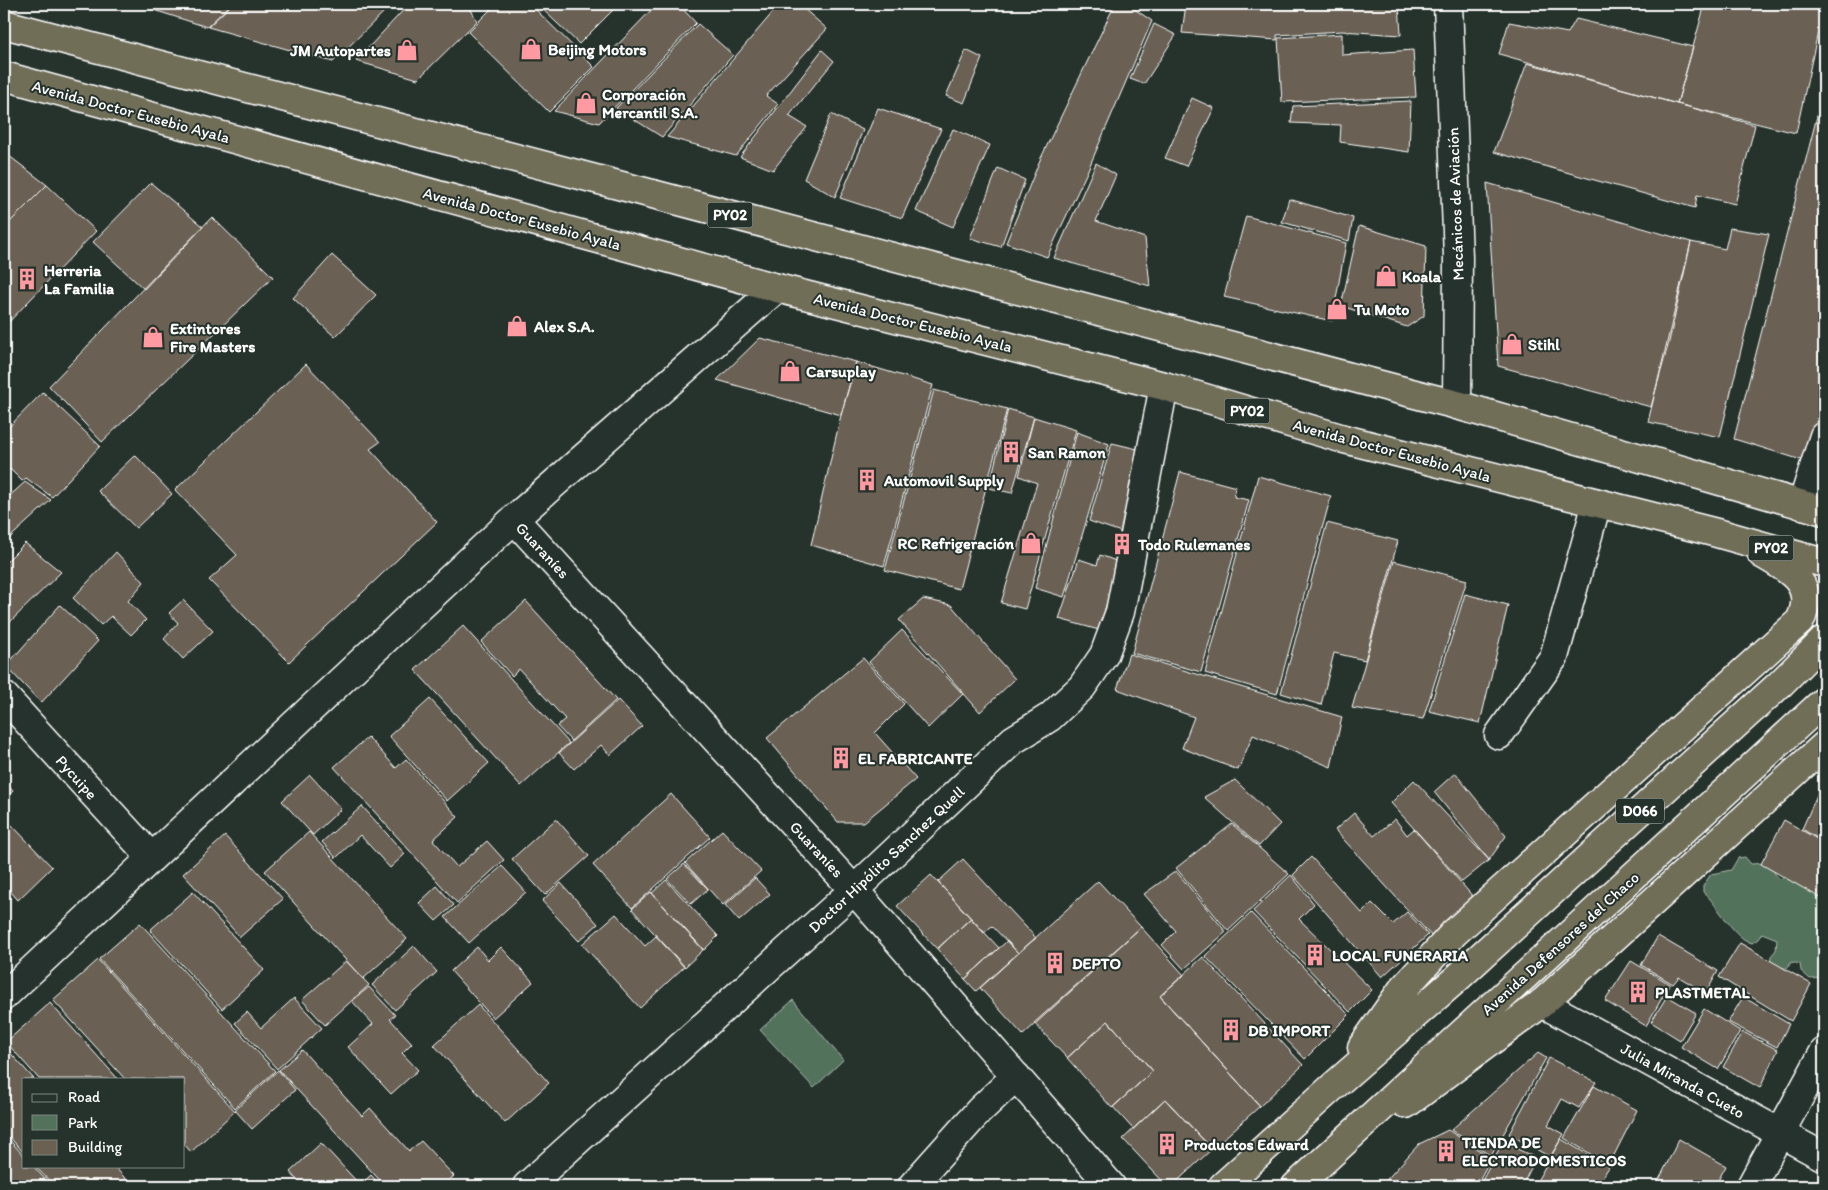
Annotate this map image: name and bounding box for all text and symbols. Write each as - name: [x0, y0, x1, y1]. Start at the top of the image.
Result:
- shop icon: Beijing Motors: [518, 36, 544, 62]
- shop icon: JM Autopartes: [394, 37, 420, 63]
- place label: Beijing Motors: [548, 40, 646, 60]
- place label: JM Autopartes: [289, 41, 391, 61]
- street label: Avenida Doctor Eusebio Ayala: [30, 76, 232, 147]
- place label: Corporación Mercantil S.A.: [602, 85, 698, 122]
- shop icon: Corporación Mercantil S.A.: [573, 90, 599, 116]
- street label: Mecánicos de Aviación: [1443, 127, 1468, 281]
- street label: Avenida Doctor Eusebio Ayala: [421, 183, 623, 254]
- road number: PY02: [708, 202, 752, 228]
- place label: Herreria La Familia: [44, 261, 114, 298]
- shop icon: Koala: [1373, 263, 1399, 289]
- building icon: Herreria La Familia: [14, 266, 40, 292]
- place label: Koala: [1402, 267, 1442, 286]
- street label: Avenida Doctor Eusebio Ayala: [812, 289, 1014, 356]
- shop icon: Tu Moto: [1324, 296, 1350, 322]
- place label: Tu Moto: [1353, 300, 1409, 319]
- shop icon: Alex S.A.: [504, 313, 530, 339]
- place label: Alex S.A.: [533, 317, 595, 336]
- place label: Extintores Fire Masters: [170, 319, 255, 356]
- shop icon: Extintores Fire Masters: [140, 324, 166, 350]
- shop icon: Stihl: [1499, 331, 1525, 357]
- place label: Stihl: [1528, 335, 1560, 354]
- shop icon: Carsuplay: [777, 358, 803, 384]
- place label: Carsuplay: [806, 362, 876, 382]
- road number: PY02: [1224, 398, 1270, 424]
- street label: Avenida Doctor Eusebio Ayala: [1291, 415, 1493, 486]
- building icon: San Ramon: [998, 439, 1024, 465]
- place label: San Ramon: [1028, 443, 1107, 462]
- building icon: Automovil Supply: [854, 467, 880, 493]
- place label: Automovil Supply: [883, 471, 1004, 491]
- street label: Guaraníes: [512, 518, 573, 582]
- shop icon: RC Refrigeración: [1018, 530, 1044, 556]
- building icon: Todo Rulemanes: [1109, 531, 1135, 557]
- place label: RC Refrigeración: [898, 534, 1015, 554]
- place label: Todo Rulemanes: [1137, 535, 1250, 554]
- road number: PY02: [1748, 536, 1794, 560]
- building icon: EL FABRICANTE: [828, 745, 854, 771]
- place label: EL FABRICANTE: [858, 749, 972, 768]
- street label: Pycuipe: [52, 751, 102, 804]
- street label: Doctor Hipólito Sanchez Quell: [804, 782, 969, 937]
- road number: D066: [1616, 798, 1664, 824]
- street label: Guaraníes: [786, 817, 847, 881]
- street label: Avenida Defensores del Chaco: [1478, 868, 1643, 1019]
- building icon: LOCAL FUNERARIA: [1302, 942, 1328, 968]
- place label: LOCAL FUNERARIA: [1332, 946, 1469, 965]
- building icon: DEPTO: [1042, 950, 1068, 976]
- place label: DEPTO: [1072, 954, 1122, 973]
- building icon: PLASTMETAL: [1625, 979, 1651, 1005]
- place label: PLASTMETAL: [1655, 983, 1751, 1002]
- building icon: DB IMPORT: [1218, 1017, 1244, 1043]
- place label: DB IMPORT: [1248, 1021, 1331, 1040]
- street label: Julia Miranda Cueto: [1618, 1039, 1748, 1122]
- legend: [22, 1078, 185, 1168]
- text: Road: [68, 1088, 101, 1106]
- text: Park: [68, 1114, 98, 1132]
- building icon: Productos Edward: [1154, 1131, 1180, 1157]
- place label: TIENDA DE ELECTRODOMESTICOS: [1461, 1133, 1626, 1170]
- place label: Productos Edward: [1184, 1135, 1309, 1154]
- text: Building: [68, 1138, 122, 1156]
- building icon: TIENDA DE ELECTRODOMESTICOS: [1433, 1138, 1459, 1164]

